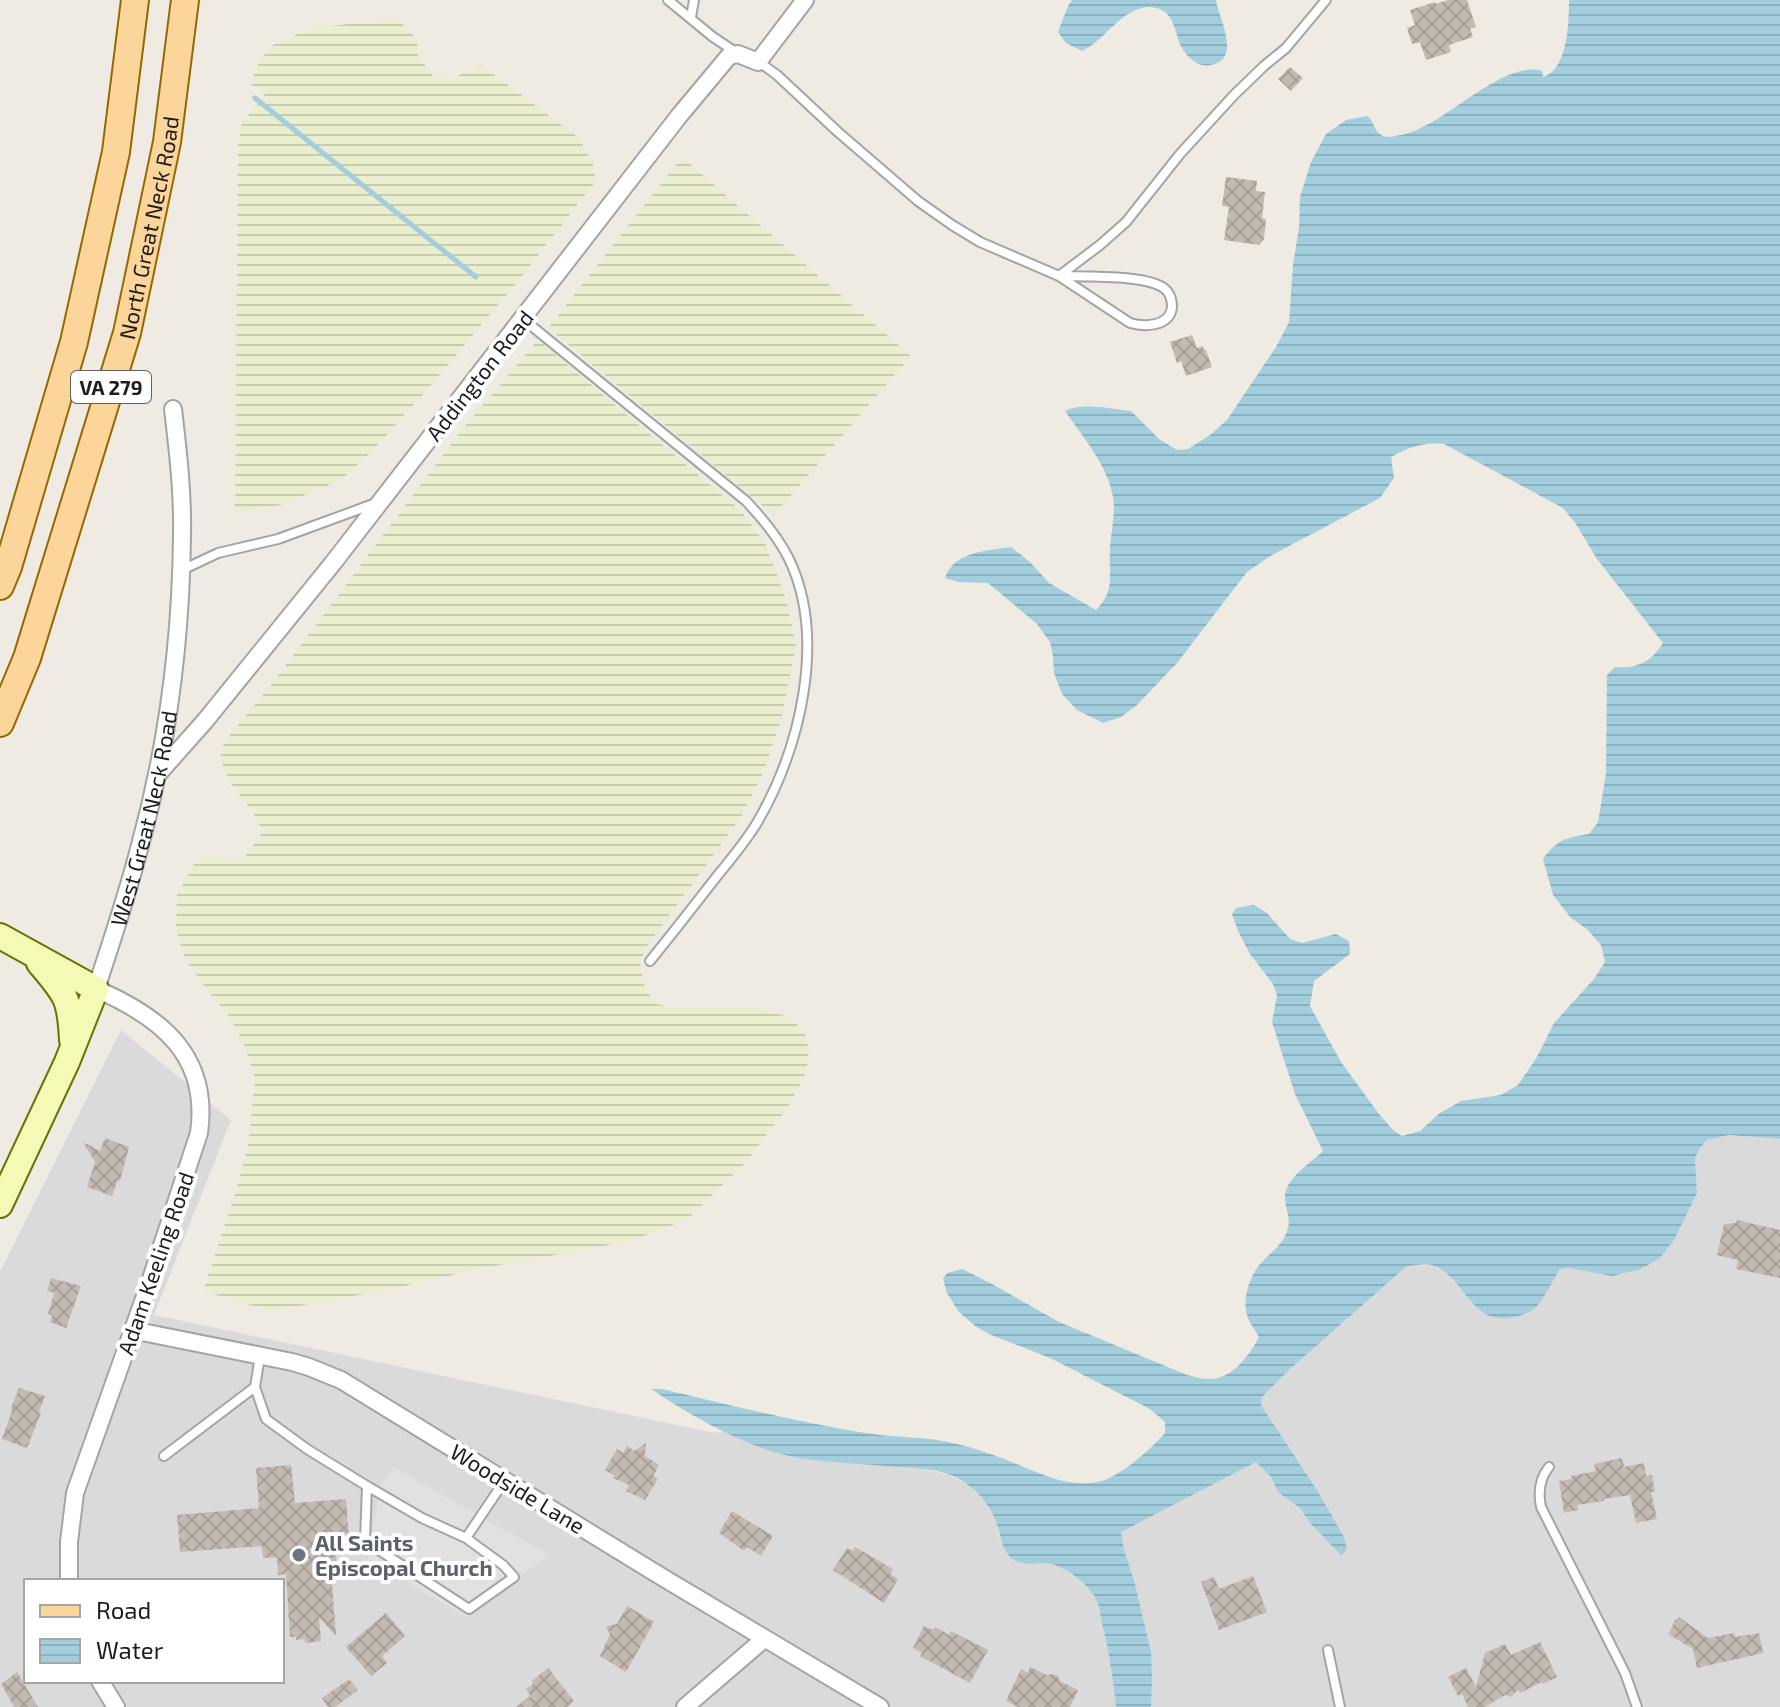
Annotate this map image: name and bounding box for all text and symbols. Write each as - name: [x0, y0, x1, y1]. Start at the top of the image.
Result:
- street label: North Great Neck Road: [113, 115, 183, 342]
- street label: Addington Road: [420, 304, 538, 446]
- road number: VA 279: [71, 371, 151, 403]
- street label: West Great Neck Road: [104, 709, 181, 929]
- street label: Adam Keeling Road: [112, 1168, 198, 1358]
- street label: Woodside Lane: [446, 1438, 590, 1538]
- place label: All Saints Episcopal Church: [315, 1529, 493, 1580]
- marker: All Saints Episcopal Church: [290, 1546, 308, 1564]
- legend: [24, 1579, 284, 1683]
- text: Road: [96, 1595, 151, 1624]
- text: Water: [96, 1635, 164, 1664]

